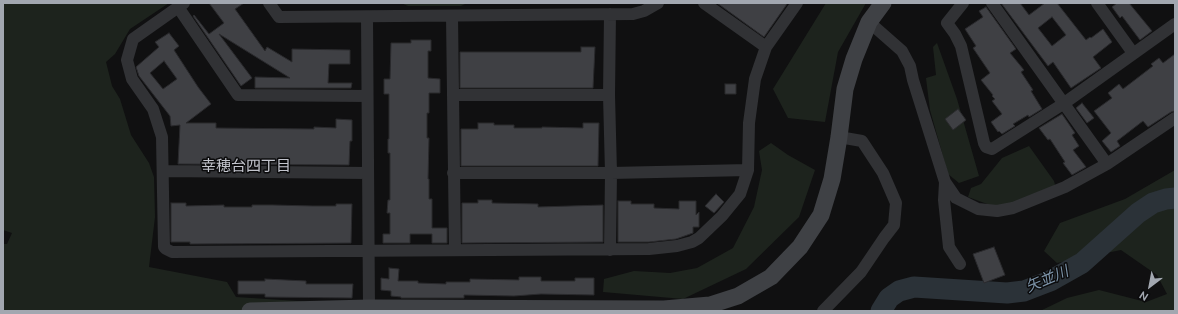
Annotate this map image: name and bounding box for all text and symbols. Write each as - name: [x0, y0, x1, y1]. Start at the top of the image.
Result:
- district label: 幸穂台四丁目: [201, 157, 291, 175]
- water label: 矢並川: [1023, 262, 1071, 296]
- north arrow: [1130, 266, 1170, 306]
- text: N: [1137, 289, 1150, 303]

